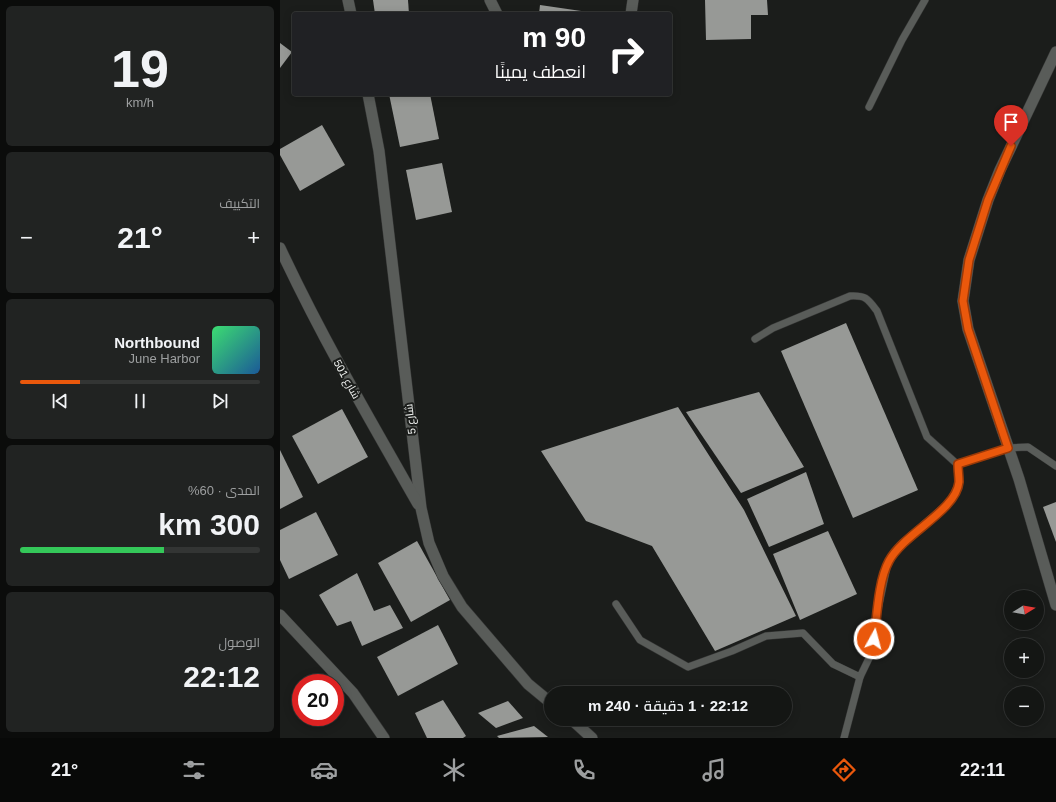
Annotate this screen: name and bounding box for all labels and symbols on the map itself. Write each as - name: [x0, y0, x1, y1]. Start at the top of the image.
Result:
- pin: [994, 105, 1028, 146]
- street label: شارع 501: [330, 357, 363, 402]
- street label: شارع 5: [402, 403, 420, 435]
- north arrow: [1004, 590, 1044, 630]
- position arrow: [853, 618, 895, 660]
- speed limit sign: 20: [292, 674, 344, 726]

